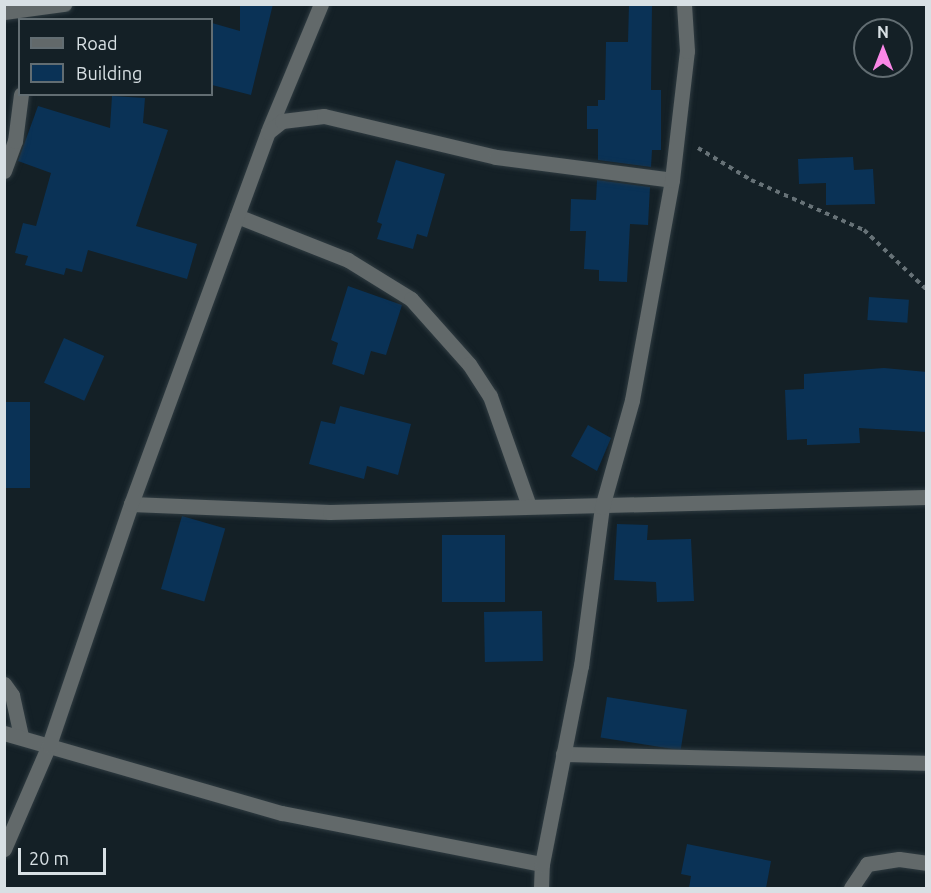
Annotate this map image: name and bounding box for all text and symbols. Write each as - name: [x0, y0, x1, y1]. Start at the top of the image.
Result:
- legend: [18, 18, 213, 96]
- north arrow: [853, 18, 913, 78]
- text: N: [877, 23, 889, 41]
- text: Road: [76, 33, 118, 53]
- text: Building: [76, 63, 142, 83]
- scale bar: [21, 836, 110, 874]
- text: 20 m: [29, 848, 69, 868]

